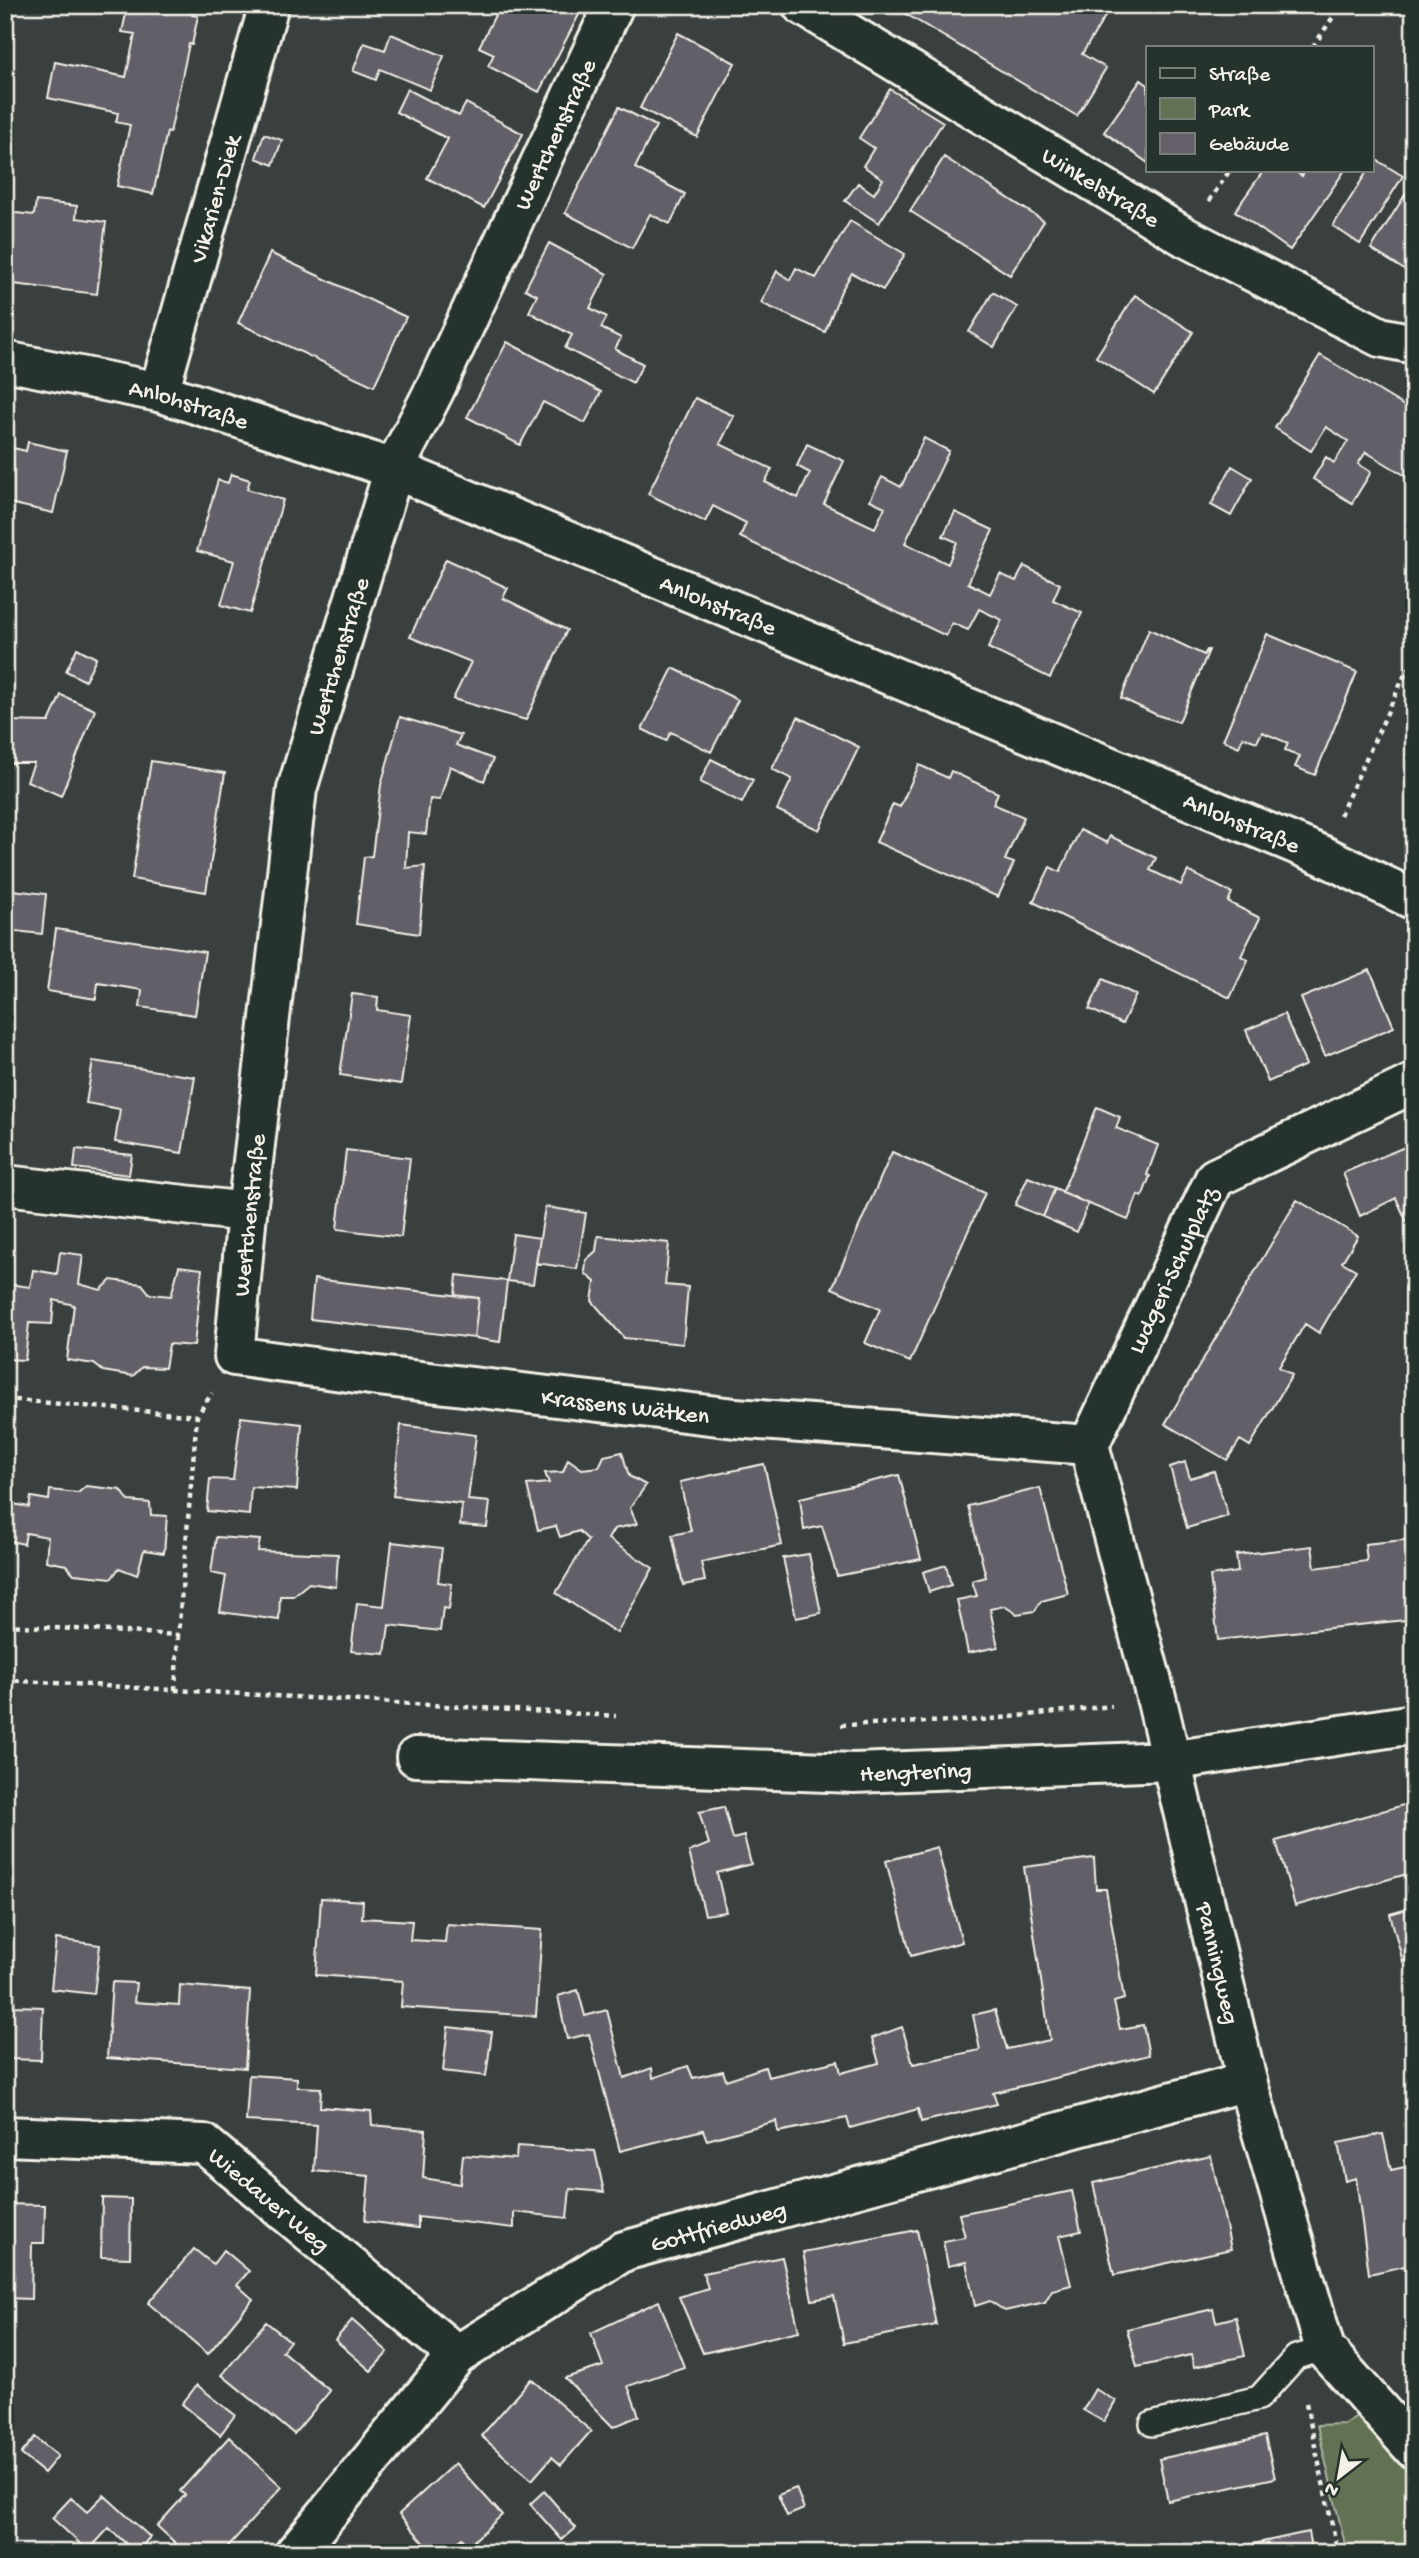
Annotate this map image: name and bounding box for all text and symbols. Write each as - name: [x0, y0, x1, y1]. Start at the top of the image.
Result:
- legend: [1146, 46, 1374, 172]
- street label: Wertchenstraße: [510, 55, 605, 216]
- text: Straße: [1209, 64, 1271, 89]
- text: Park: [1208, 100, 1252, 125]
- street label: Vikarien-Diek: [185, 130, 250, 268]
- text: Gebäude: [1209, 134, 1290, 159]
- street label: Winkelstraße: [1035, 143, 1164, 236]
- street label: Anlohstraße: [126, 375, 252, 438]
- street label: Anlohstraße: [655, 570, 781, 645]
- street label: Wertchenstraße: [303, 574, 378, 739]
- street label: Anlohstraße: [1178, 788, 1304, 862]
- street label: Wertchenstraße: [229, 1132, 275, 1298]
- street label: Ludgeri-Schulplatz: [1123, 1182, 1227, 1359]
- street label: Krassens Wätken: [539, 1384, 711, 1433]
- street label: Hengtering: [859, 1758, 972, 1791]
- street label: Panningweg: [1187, 1899, 1244, 2028]
- street label: Wiedauer Weg: [201, 2143, 334, 2261]
- street label: Gottfriedweg: [648, 2196, 790, 2261]
- north arrow: [1304, 2442, 1374, 2512]
- text: N: [1321, 2476, 1343, 2502]

